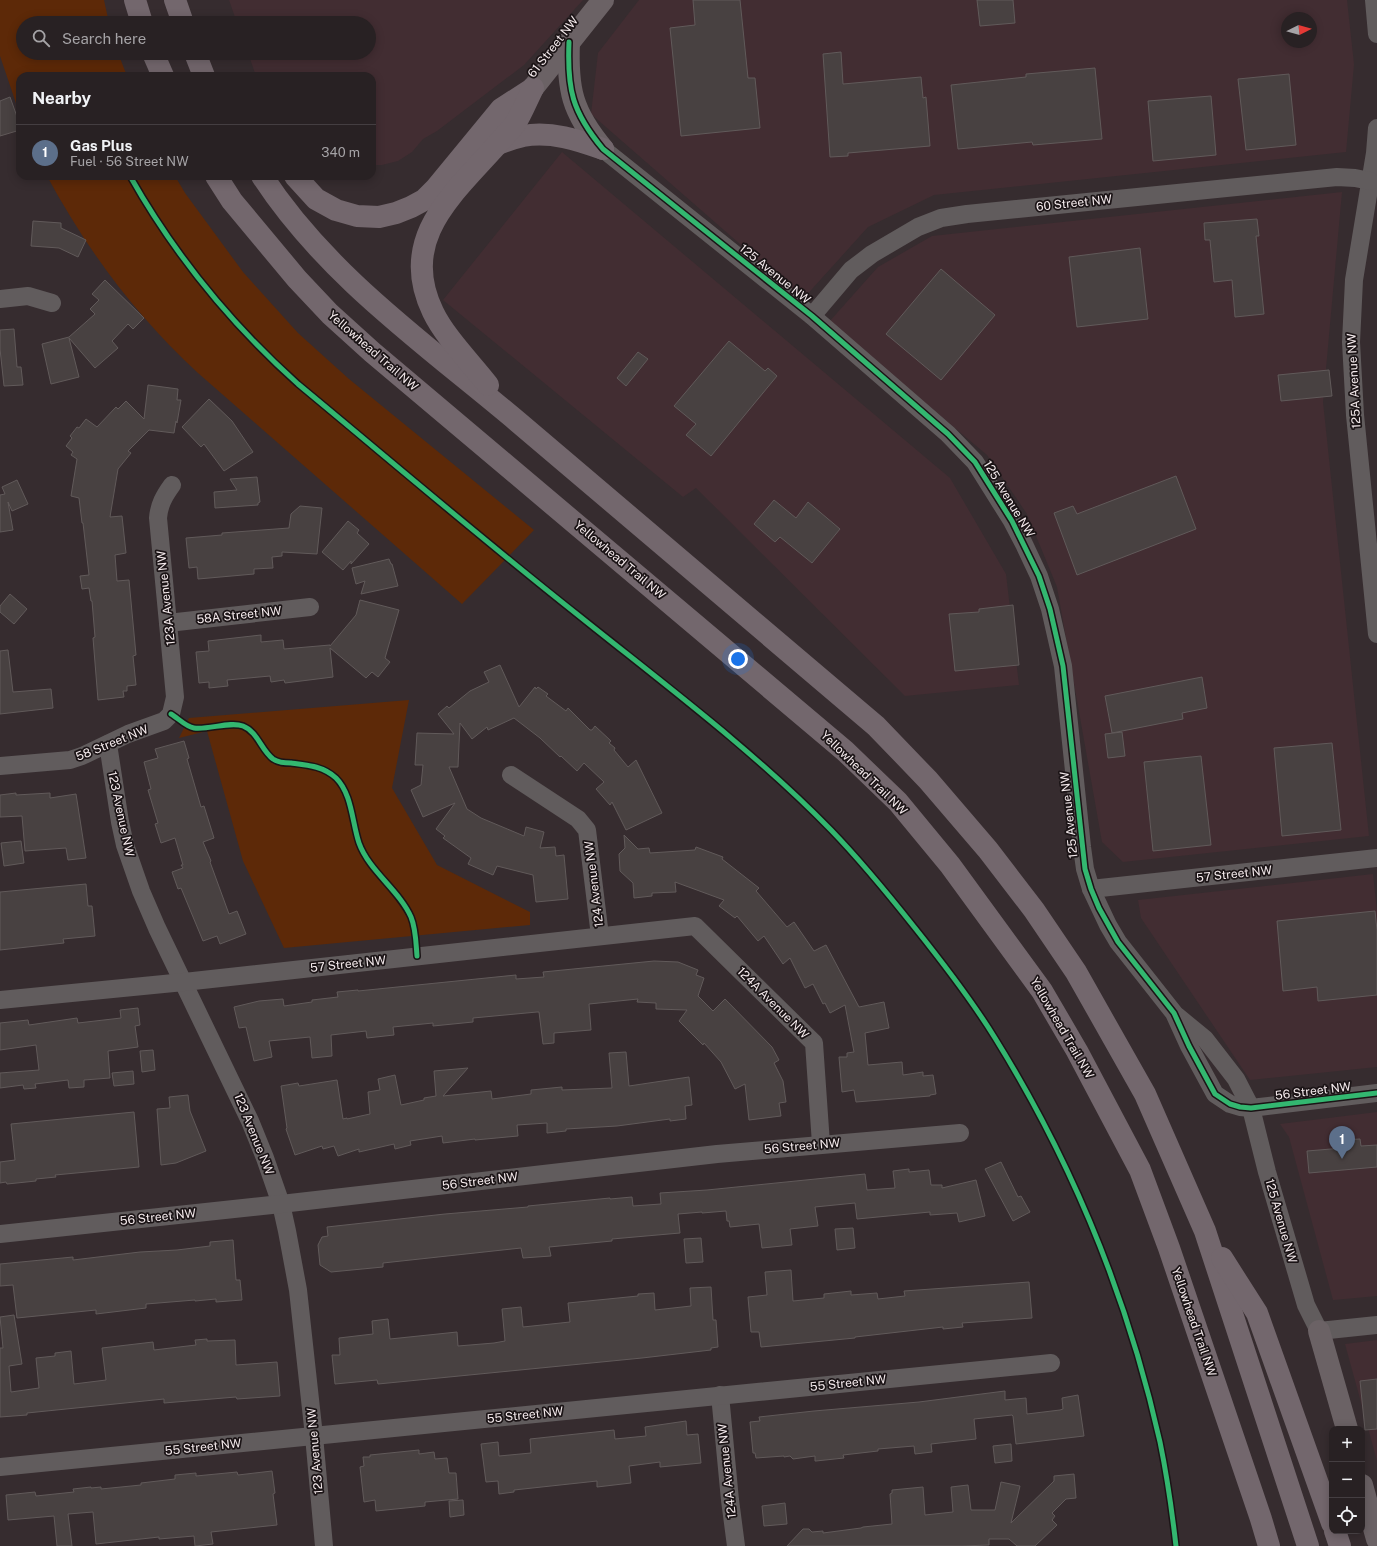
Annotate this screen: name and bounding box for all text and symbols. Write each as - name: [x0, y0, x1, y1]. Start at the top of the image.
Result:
- north arrow: [1281, 12, 1317, 48]
- street label: 61 Street NW: [525, 13, 582, 80]
- search box: [16, 16, 376, 60]
- icon: search: [30, 27, 52, 49]
- text: Search here: [62, 30, 146, 47]
- text: Nearby: [32, 88, 91, 108]
- text: Gas Plus: [70, 137, 132, 154]
- text: 1: [42, 145, 48, 160]
- text: 340 m: [321, 145, 360, 160]
- text: Fuel · 56 Street NW: [70, 154, 189, 169]
- street label: 60 Street NW: [1035, 192, 1113, 214]
- street label: 125 Avenue NW: [737, 241, 814, 307]
- street label: Yellowhead Trail NW: [325, 308, 421, 394]
- street label: 125A Avenue NW: [1344, 332, 1363, 429]
- street label: 125 Avenue NW: [981, 458, 1038, 540]
- street label: Yellowhead Trail NW: [572, 518, 669, 603]
- street label: 123A Avenue NW: [154, 549, 178, 646]
- street label: 58A Street NW: [196, 604, 283, 626]
- your location: [728, 649, 748, 669]
- street label: 58 Street NW: [74, 722, 151, 764]
- street label: Yellowhead Trail NW: [818, 728, 910, 818]
- street label: 123 Avenue NW: [105, 770, 137, 859]
- street label: 125 Avenue NW: [1057, 770, 1081, 859]
- street label: 124 Avenue NW: [582, 839, 606, 928]
- street label: 57 Street NW: [1195, 863, 1273, 885]
- street label: 57 Street NW: [309, 953, 387, 975]
- street label: 124A Avenue NW: [734, 964, 812, 1042]
- street label: Yellowhead Trail NW: [1027, 975, 1097, 1082]
- street label: 56 Street NW: [1274, 1079, 1352, 1103]
- street label: 123 Avenue NW: [231, 1091, 277, 1177]
- pin: 1: [1329, 1126, 1355, 1159]
- street label: 56 Street NW: [763, 1136, 841, 1156]
- street label: 56 Street NW: [441, 1169, 519, 1193]
- street label: 125 Avenue NW: [1262, 1177, 1300, 1265]
- street label: 56 Street NW: [119, 1206, 197, 1228]
- street label: Yellowhead Trail NW: [1169, 1266, 1219, 1379]
- street label: 55 Street NW: [809, 1372, 887, 1394]
- street label: 55 Street NW: [486, 1404, 564, 1426]
- street label: 123 Avenue NW: [304, 1406, 326, 1495]
- street label: 124A Avenue NW: [715, 1422, 739, 1519]
- map controls: [1329, 1426, 1365, 1534]
- button: +: [1329, 1426, 1365, 1462]
- street label: 55 Street NW: [164, 1436, 242, 1458]
- button: −: [1329, 1462, 1365, 1498]
- button: locate: [1329, 1498, 1365, 1534]

